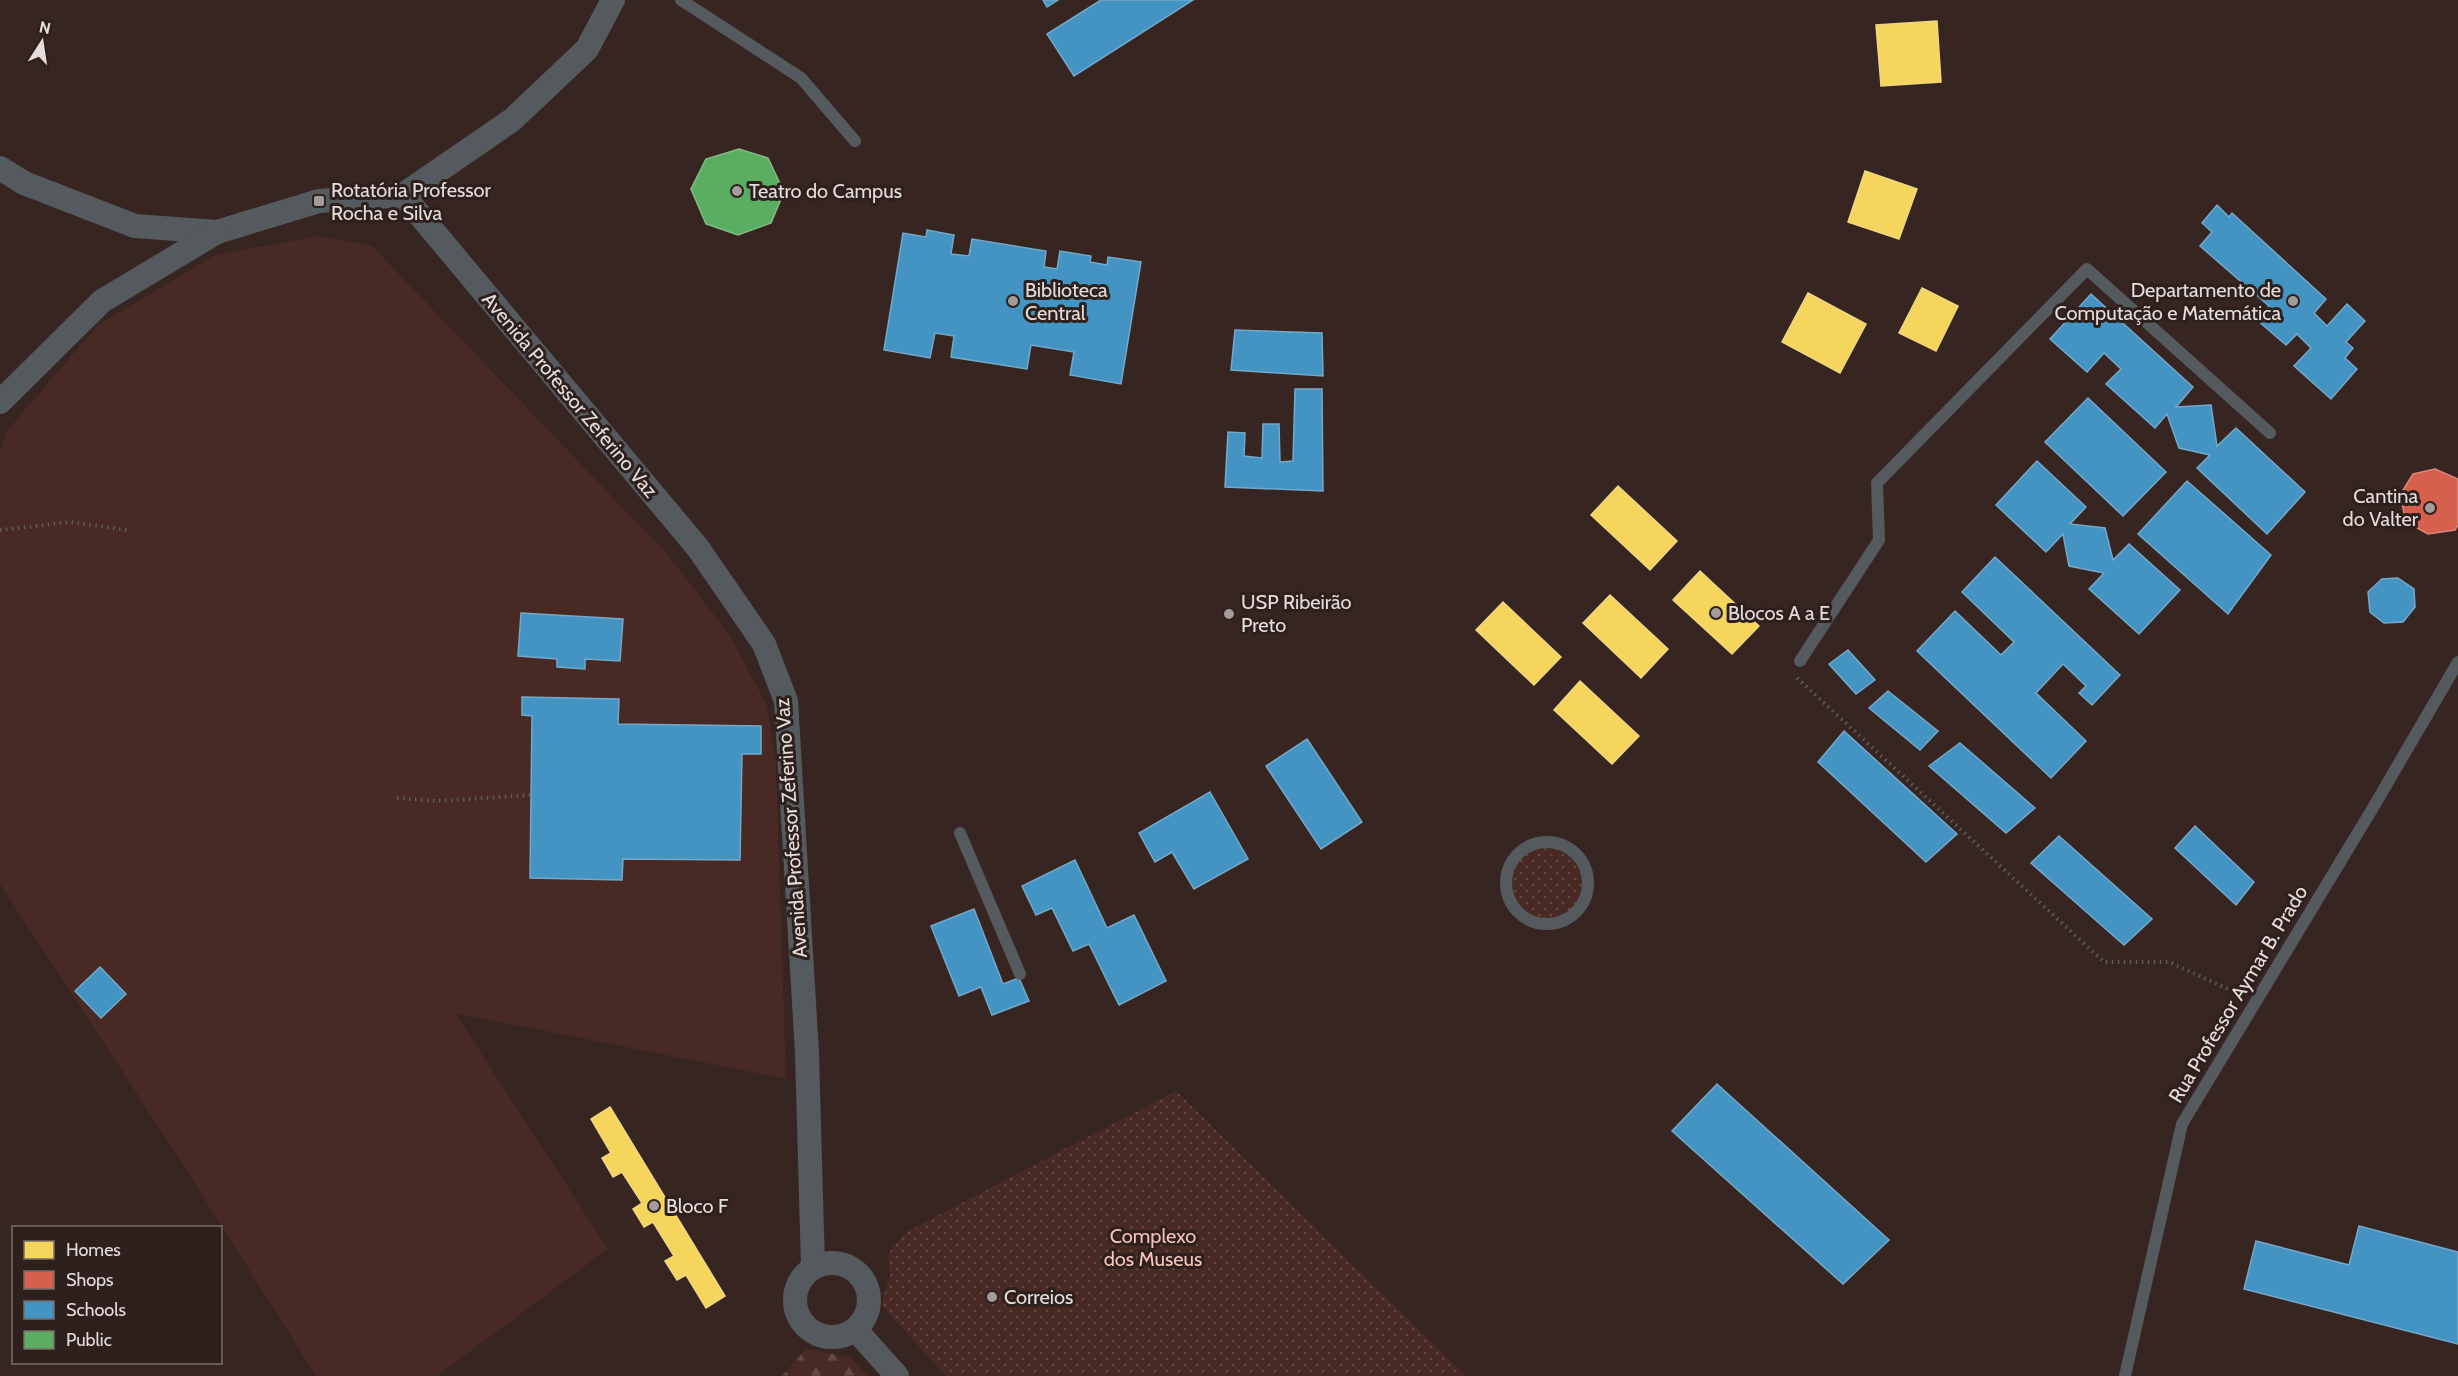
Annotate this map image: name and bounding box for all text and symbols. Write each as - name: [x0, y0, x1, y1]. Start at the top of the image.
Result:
- north arrow: [12, 12, 72, 72]
- text: N: [38, 17, 53, 38]
- place label: Rotatória Professor Rocha e Silva: [331, 178, 491, 225]
- place label: Teatro do Campus: [749, 179, 902, 203]
- marker: Teatro do Campus: [730, 184, 744, 198]
- marker: Rotatória Professor Rocha e Silva: [312, 194, 326, 208]
- place label: Biblioteca Central: [1025, 278, 1108, 325]
- place label: Departamento de Computação e Matemática: [2055, 278, 2281, 325]
- street label: Avenida Professor Zeferino Vaz: [477, 288, 663, 502]
- marker: Biblioteca Central: [1006, 294, 1020, 308]
- marker: Departamento de Computação e Matemática: [2286, 294, 2300, 308]
- place label: Cantina do Valter: [2343, 484, 2419, 531]
- marker: Cantina do Valter: [2423, 501, 2437, 515]
- place label: USP Ribeirão Preto: [1241, 590, 1352, 637]
- place label: Blocos A a E: [1728, 601, 1830, 625]
- marker: Blocos A a E: [1709, 606, 1723, 620]
- marker: USP Ribeirão Preto: [1222, 607, 1236, 621]
- street label: Avenida Professor Zeferino Vaz: [770, 697, 812, 959]
- street label: Rua Professor Aymar B. Prado: [2164, 881, 2312, 1107]
- place label: Bloco F: [666, 1194, 729, 1218]
- marker: Bloco F: [647, 1199, 661, 1213]
- park label: Complexo dos Museus: [1104, 1224, 1202, 1271]
- legend: [12, 1226, 222, 1364]
- text: Homes: [66, 1239, 121, 1261]
- text: Shops: [66, 1269, 114, 1291]
- place label: Correios: [1004, 1285, 1073, 1309]
- marker: Correios: [985, 1290, 999, 1304]
- text: Schools: [66, 1299, 126, 1321]
- text: Public: [66, 1329, 112, 1351]

